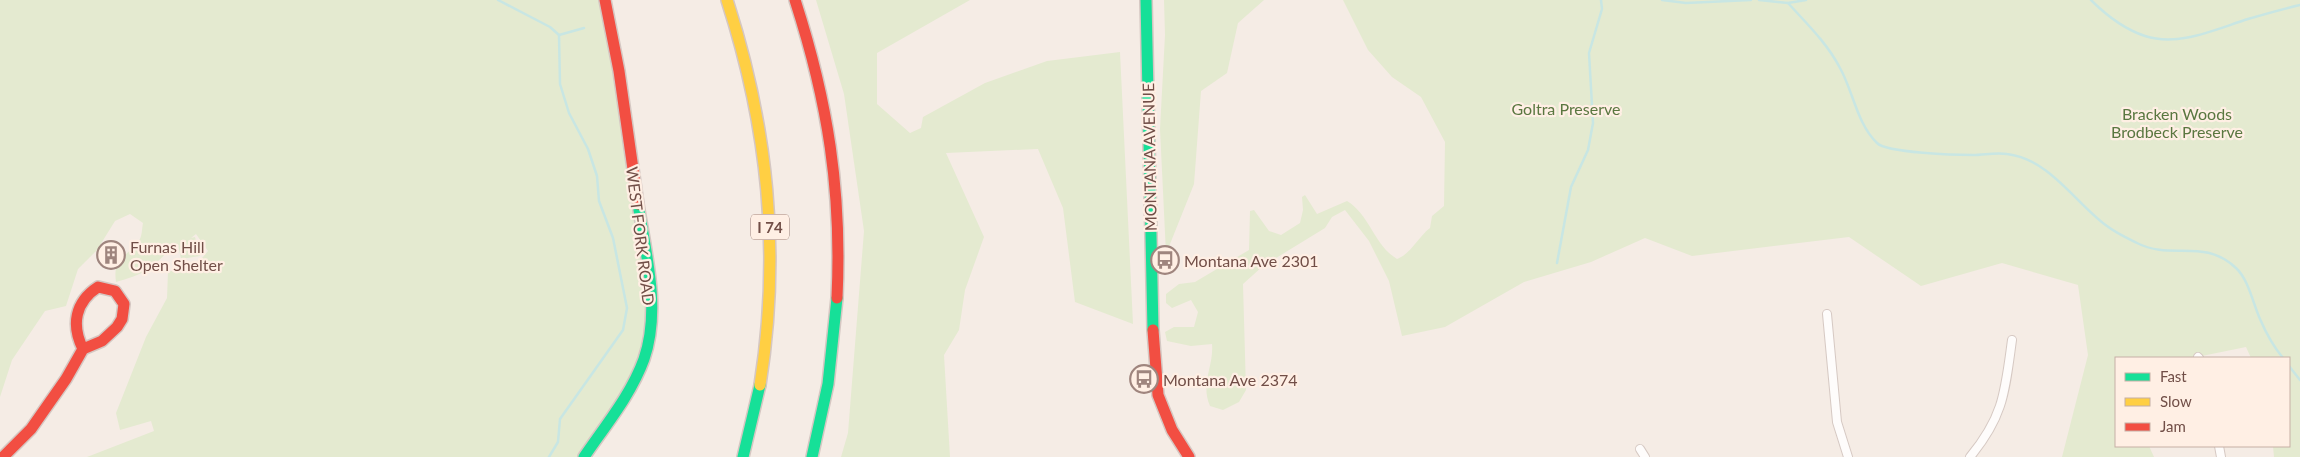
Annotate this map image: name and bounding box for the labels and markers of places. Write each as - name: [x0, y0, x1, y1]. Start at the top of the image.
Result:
- place label: Furnas Hill Open Shelter: [130, 237, 223, 274]
- building icon: Furnas Hill Open Shelter: [96, 240, 126, 270]
- bus stop icon: Montana Ave 2301: [1150, 245, 1180, 275]
- place label: Montana Ave 2301: [1184, 251, 1319, 270]
- bus stop icon: Montana Ave 2374: [1129, 364, 1159, 394]
- place label: Montana Ave 2374: [1163, 370, 1298, 389]

